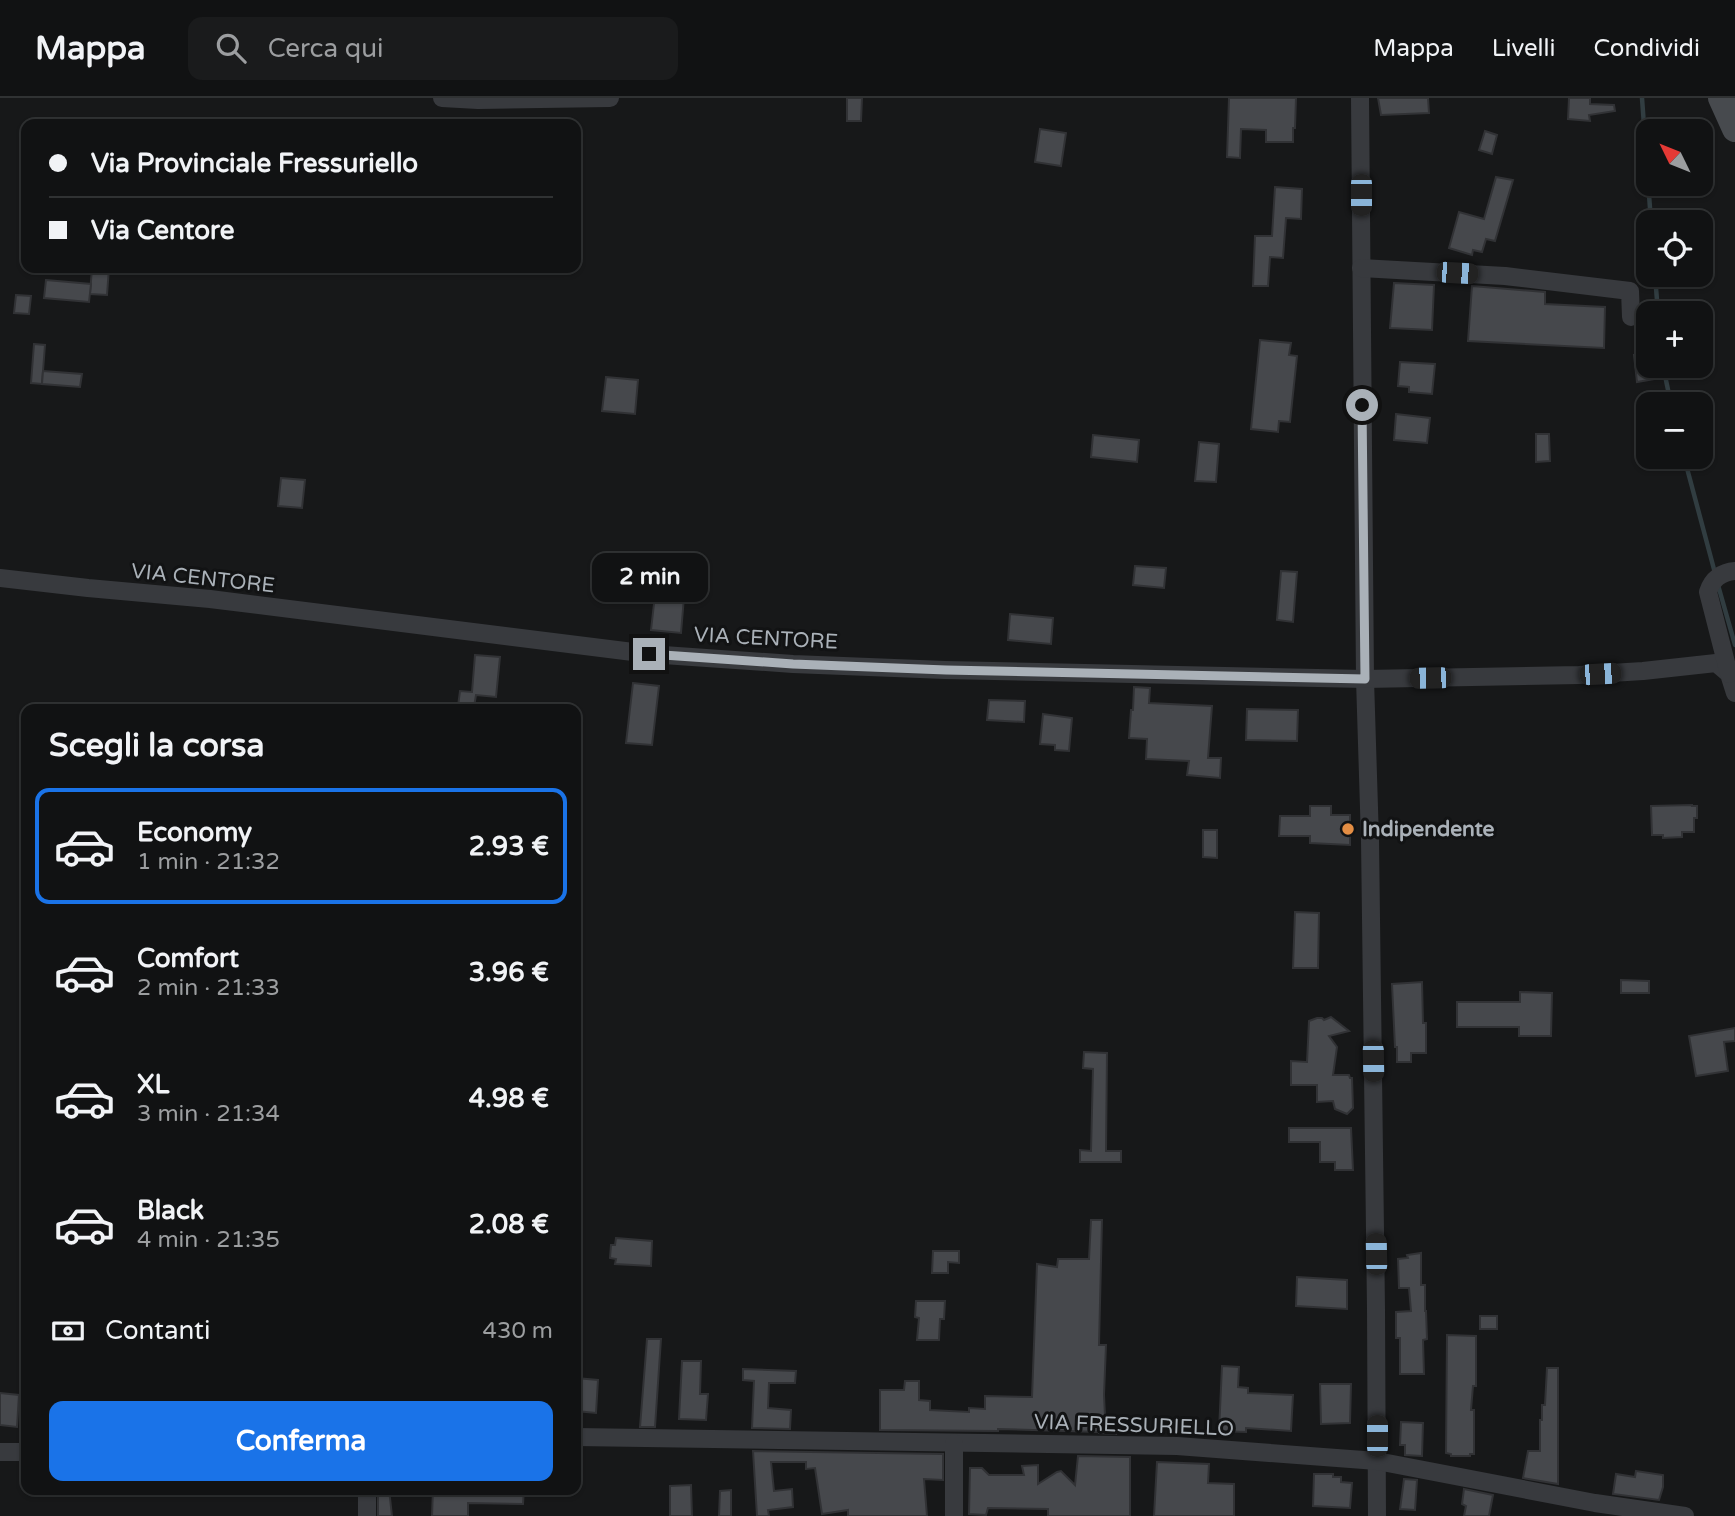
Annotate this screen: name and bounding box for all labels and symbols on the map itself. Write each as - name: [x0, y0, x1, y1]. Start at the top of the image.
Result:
- north arrow: [1636, 119, 1713, 196]
- car: [1351, 174, 1372, 216]
- car: [1436, 261, 1479, 285]
- route start: [1346, 389, 1378, 421]
- callout: 2 min: [591, 552, 707, 602]
- street label: VIA CENTORE: [130, 559, 276, 598]
- street label: VIA CENTORE: [693, 622, 839, 655]
- route end: [633, 638, 665, 670]
- car: [1579, 662, 1622, 686]
- car: [1409, 667, 1452, 689]
- place label: Indipendente: [1362, 817, 1495, 842]
- marker: Indipendente: [1340, 821, 1356, 837]
- car: [1363, 1040, 1384, 1082]
- car: [1366, 1233, 1387, 1275]
- street label: VIA FRESSURIELLO: [1034, 1410, 1234, 1441]
- car: [1367, 1415, 1388, 1457]

